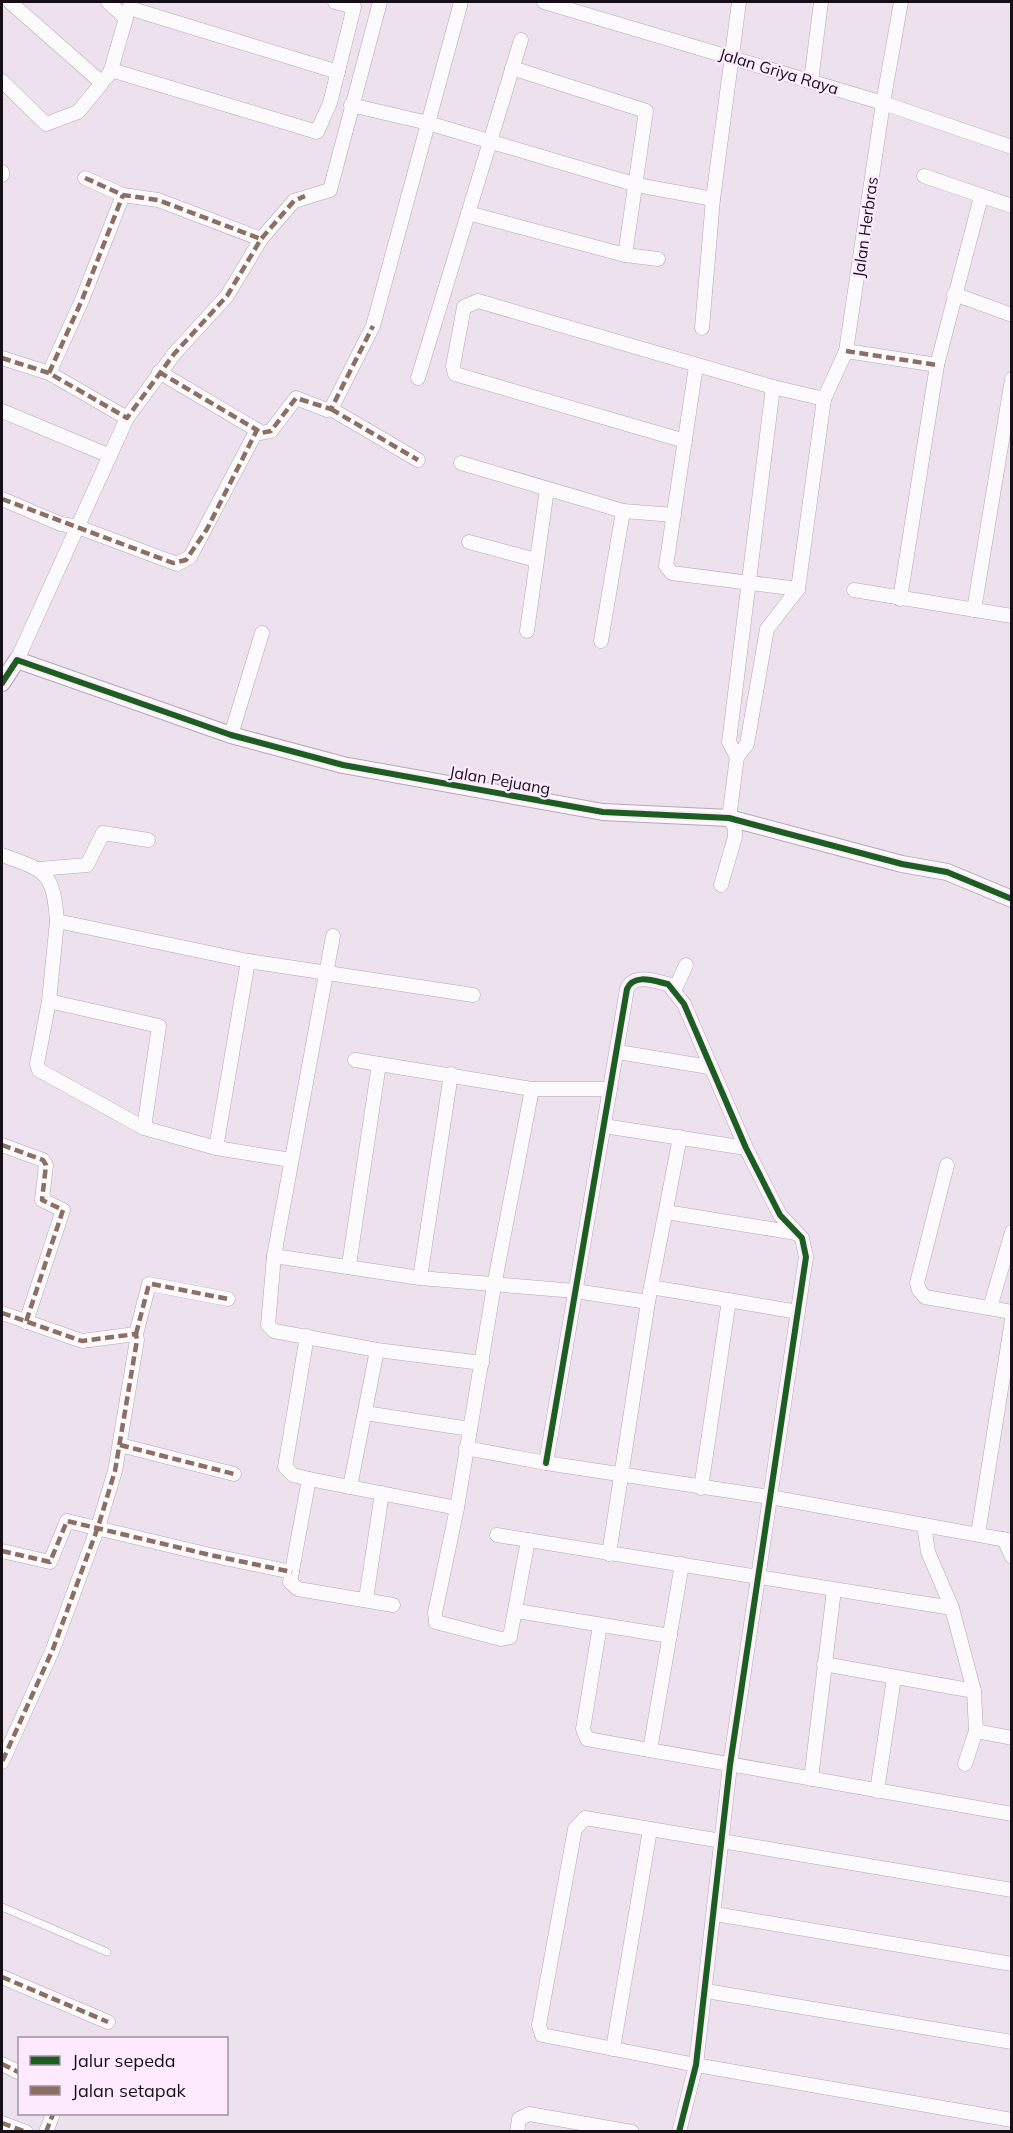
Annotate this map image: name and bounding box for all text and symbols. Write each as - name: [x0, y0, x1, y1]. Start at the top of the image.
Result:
- street label: Jalan Griya Raya: [717, 43, 841, 99]
- street label: Jalan Herbras: [848, 175, 882, 279]
- street label: Jalan Pejuang: [448, 761, 552, 799]
- legend: [18, 2037, 228, 2115]
- text: Jalur sepeda: [72, 2049, 176, 2072]
- text: Jalan setapak: [72, 2079, 186, 2102]

